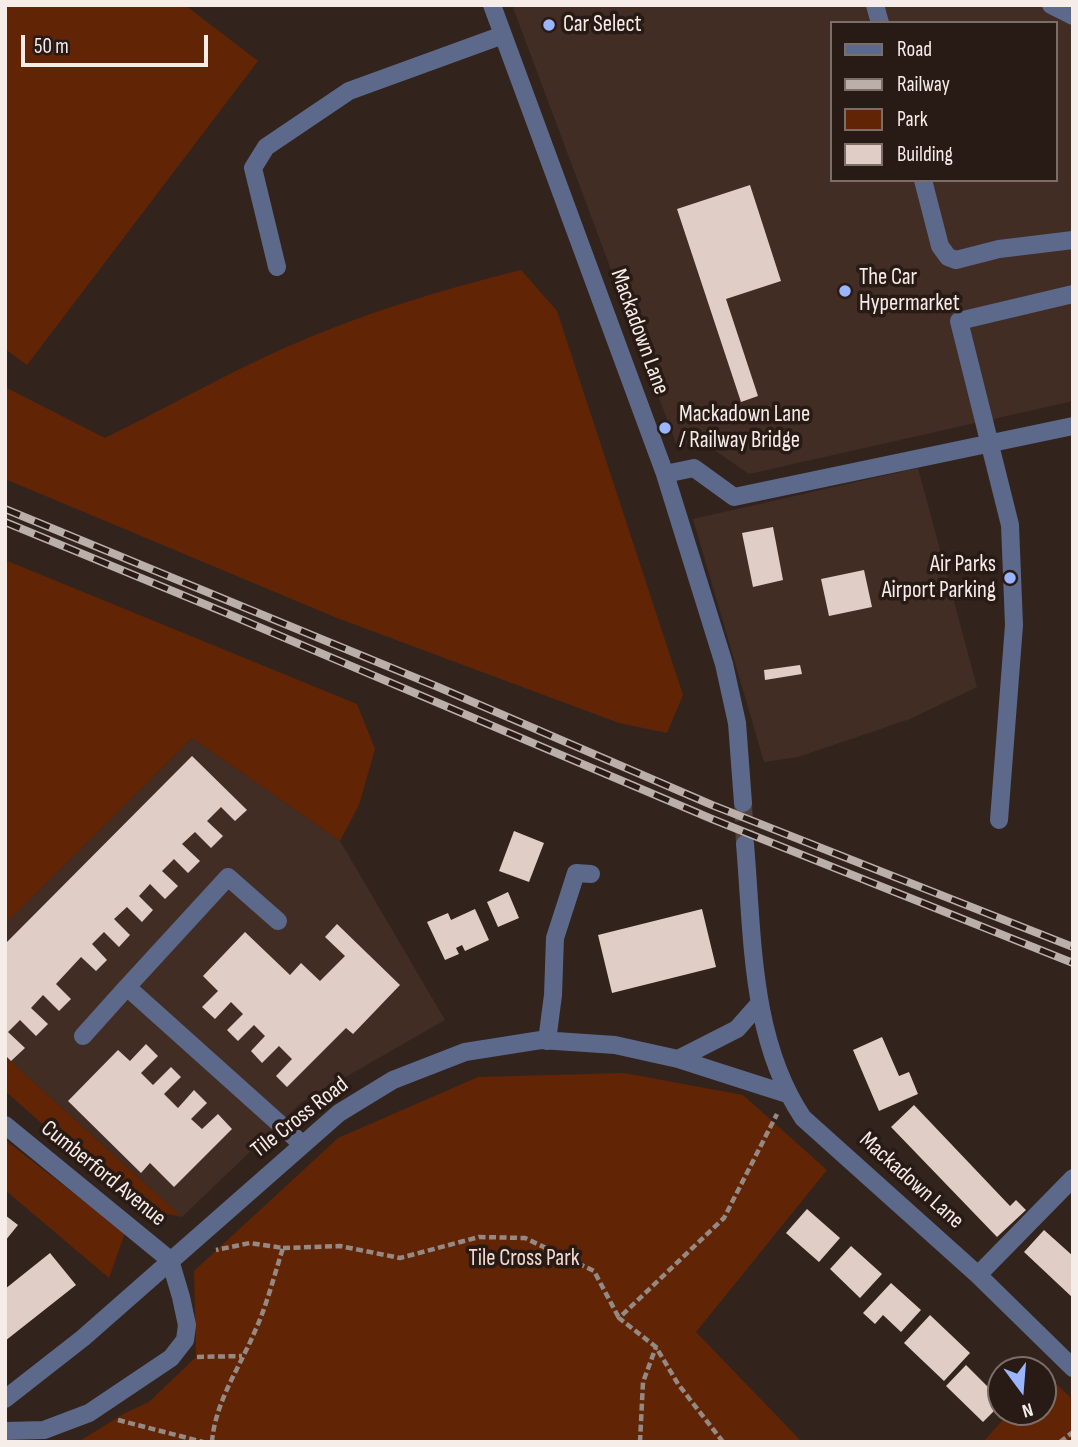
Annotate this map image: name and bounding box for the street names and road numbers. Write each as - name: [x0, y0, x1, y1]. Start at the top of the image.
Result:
- street label: Mackadown Lane: [604, 266, 674, 398]
- street label: Tile Cross Road: [246, 1071, 354, 1165]
- street label: Cumberford Avenue: [35, 1115, 171, 1233]
- street label: Mackadown Lane: [853, 1127, 969, 1235]

